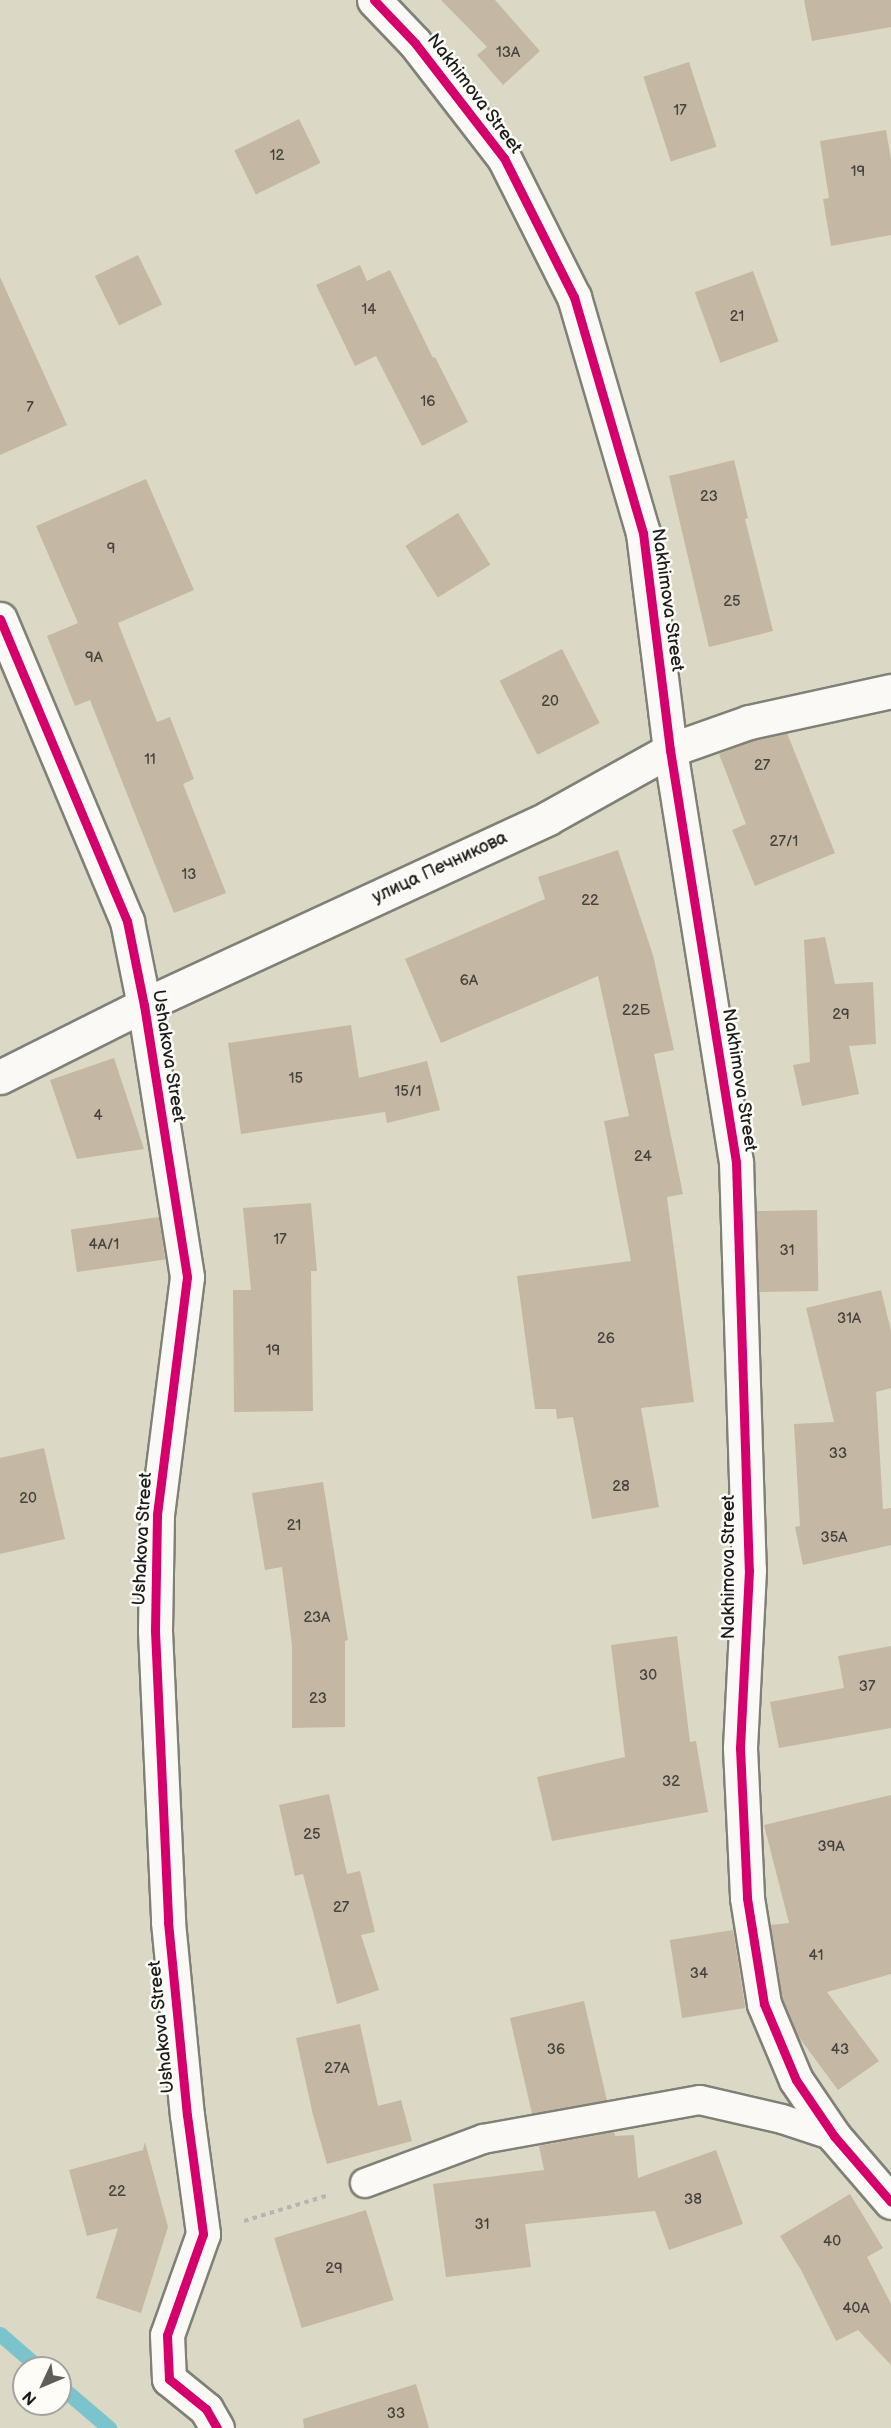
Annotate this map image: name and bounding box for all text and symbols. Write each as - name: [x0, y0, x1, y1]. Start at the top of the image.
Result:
- street label: Nakhimova Street: [422, 30, 526, 158]
- house number: 13А: [496, 44, 520, 62]
- house number: 17: [673, 102, 687, 120]
- house number: 12: [270, 147, 284, 165]
- house number: 19: [851, 163, 865, 181]
- house number: 14: [362, 301, 376, 319]
- house number: 21: [730, 308, 744, 326]
- house number: 16: [421, 393, 435, 411]
- house number: 7: [26, 399, 34, 417]
- house number: 23: [700, 488, 718, 506]
- street label: Nakhimova Street: [646, 527, 688, 673]
- house number: 9: [107, 540, 115, 558]
- house number: 25: [723, 593, 741, 611]
- house number: 9А: [85, 649, 103, 667]
- house number: 20: [541, 693, 559, 711]
- house number: 11: [144, 751, 156, 769]
- house number: 27: [754, 757, 770, 775]
- street label: улица Печникова: [369, 827, 511, 909]
- house number: 27/1: [770, 833, 798, 851]
- house number: 13: [181, 866, 197, 884]
- house number: 22: [581, 892, 599, 910]
- house number: 6А: [460, 972, 478, 990]
- street label: Ushakova Street: [147, 988, 189, 1124]
- house number: 22Б: [622, 1002, 650, 1020]
- house number: 29: [832, 1006, 850, 1024]
- street label: Nakhimova Street: [717, 1007, 761, 1153]
- house number: 15: [289, 1070, 303, 1088]
- house number: 15/1: [395, 1083, 421, 1101]
- house number: 4: [93, 1107, 103, 1125]
- house number: 24: [634, 1148, 652, 1166]
- house number: 17: [273, 1231, 287, 1249]
- house number: 4А/1: [89, 1236, 119, 1254]
- house number: 31: [779, 1242, 795, 1260]
- house number: 31А: [837, 1310, 861, 1328]
- house number: 26: [597, 1330, 615, 1348]
- house number: 19: [266, 1342, 280, 1360]
- house number: 33: [829, 1445, 847, 1463]
- street label: Ushakova Street: [129, 1472, 157, 1606]
- house number: 28: [612, 1478, 630, 1496]
- house number: 20: [19, 1490, 37, 1508]
- street label: Nakhimova Street: [718, 1495, 740, 1639]
- house number: 21: [287, 1517, 301, 1535]
- house number: 35А: [821, 1529, 847, 1547]
- house number: 23А: [304, 1609, 330, 1627]
- house number: 30: [639, 1667, 657, 1685]
- house number: 37: [859, 1678, 875, 1696]
- house number: 23: [309, 1690, 327, 1708]
- house number: 32: [662, 1773, 680, 1791]
- house number: 25: [303, 1826, 321, 1844]
- house number: 39А: [818, 1838, 844, 1856]
- house number: 27: [333, 1899, 349, 1917]
- house number: 41: [809, 1947, 823, 1965]
- street label: Ushakova Street: [144, 1959, 180, 2095]
- house number: 34: [690, 1965, 708, 1983]
- house number: 36: [547, 2041, 565, 2059]
- house number: 43: [831, 2041, 849, 2059]
- house number: 27А: [324, 2060, 350, 2078]
- house number: 22: [108, 2183, 126, 2201]
- house number: 38: [684, 2191, 702, 2209]
- house number: 31: [474, 2216, 490, 2234]
- house number: 40: [823, 2233, 841, 2251]
- house number: 29: [325, 2260, 343, 2278]
- house number: 40А: [842, 2300, 870, 2318]
- north arrow: [12, 2356, 72, 2416]
- text: N: [19, 2387, 41, 2408]
- house number: 33: [387, 2405, 405, 2423]

